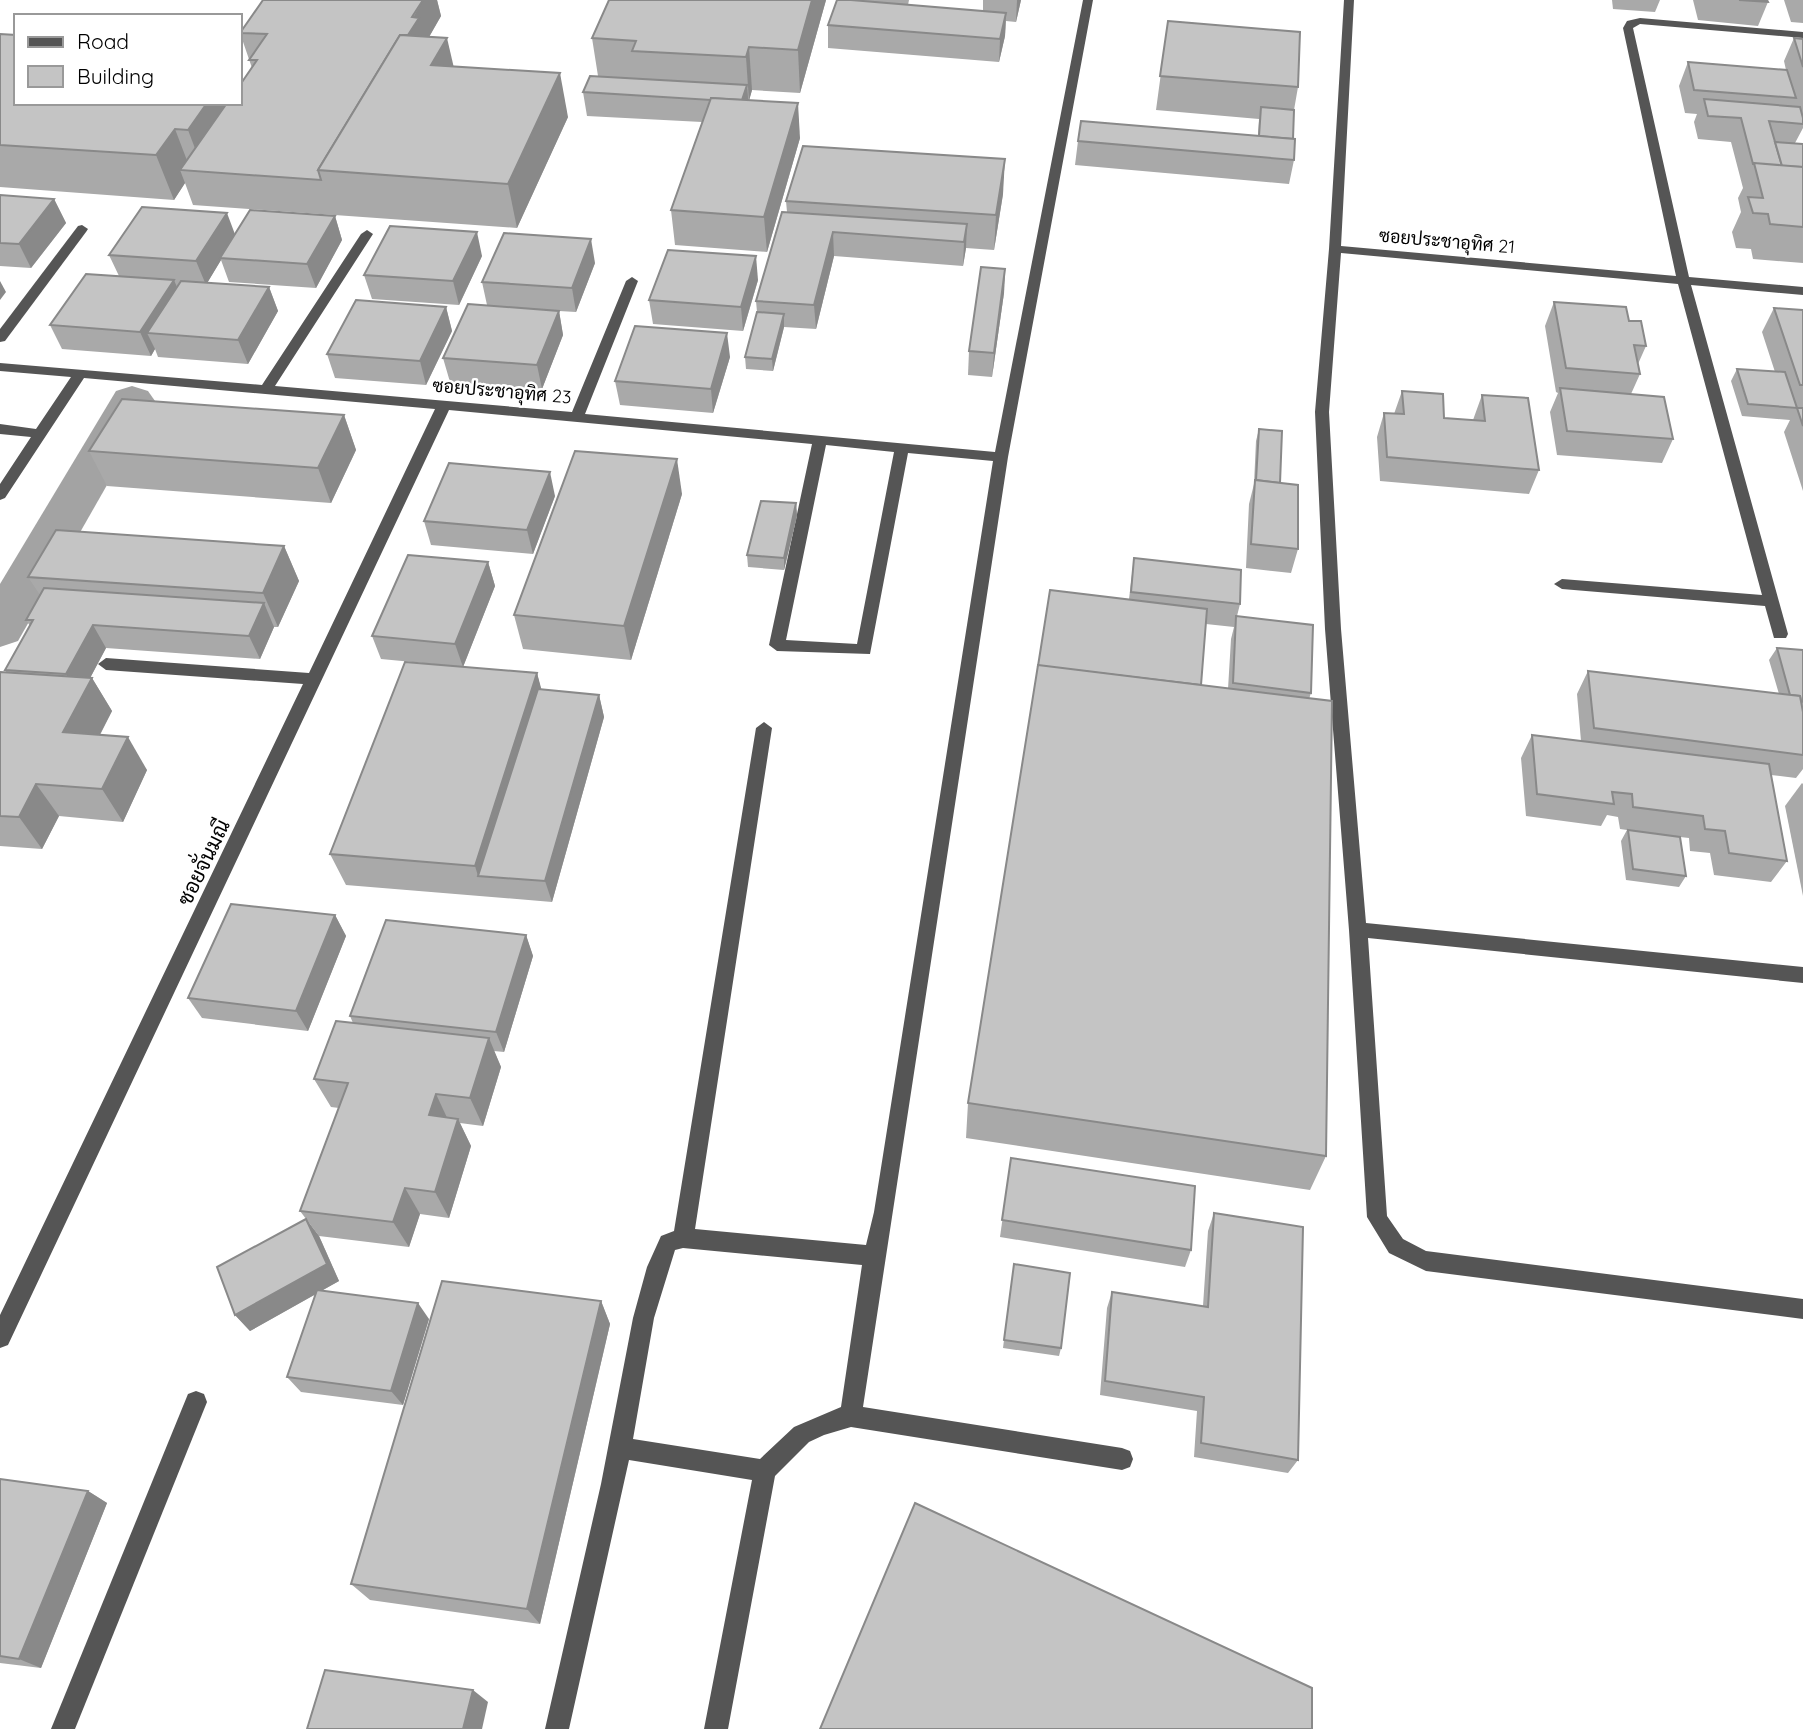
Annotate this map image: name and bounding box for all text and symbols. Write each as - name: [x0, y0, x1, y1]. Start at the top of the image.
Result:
- legend: [14, 14, 242, 105]
- text: Road: [77, 28, 129, 54]
- text: Building: [77, 63, 154, 89]
- street label: ซอยประชาอุทิศ 21: [1378, 224, 1516, 259]
- street label: ซอยประชาอุทิศ 23: [432, 373, 572, 410]
- street label: ซอยจั่นมณี: [166, 812, 235, 909]

